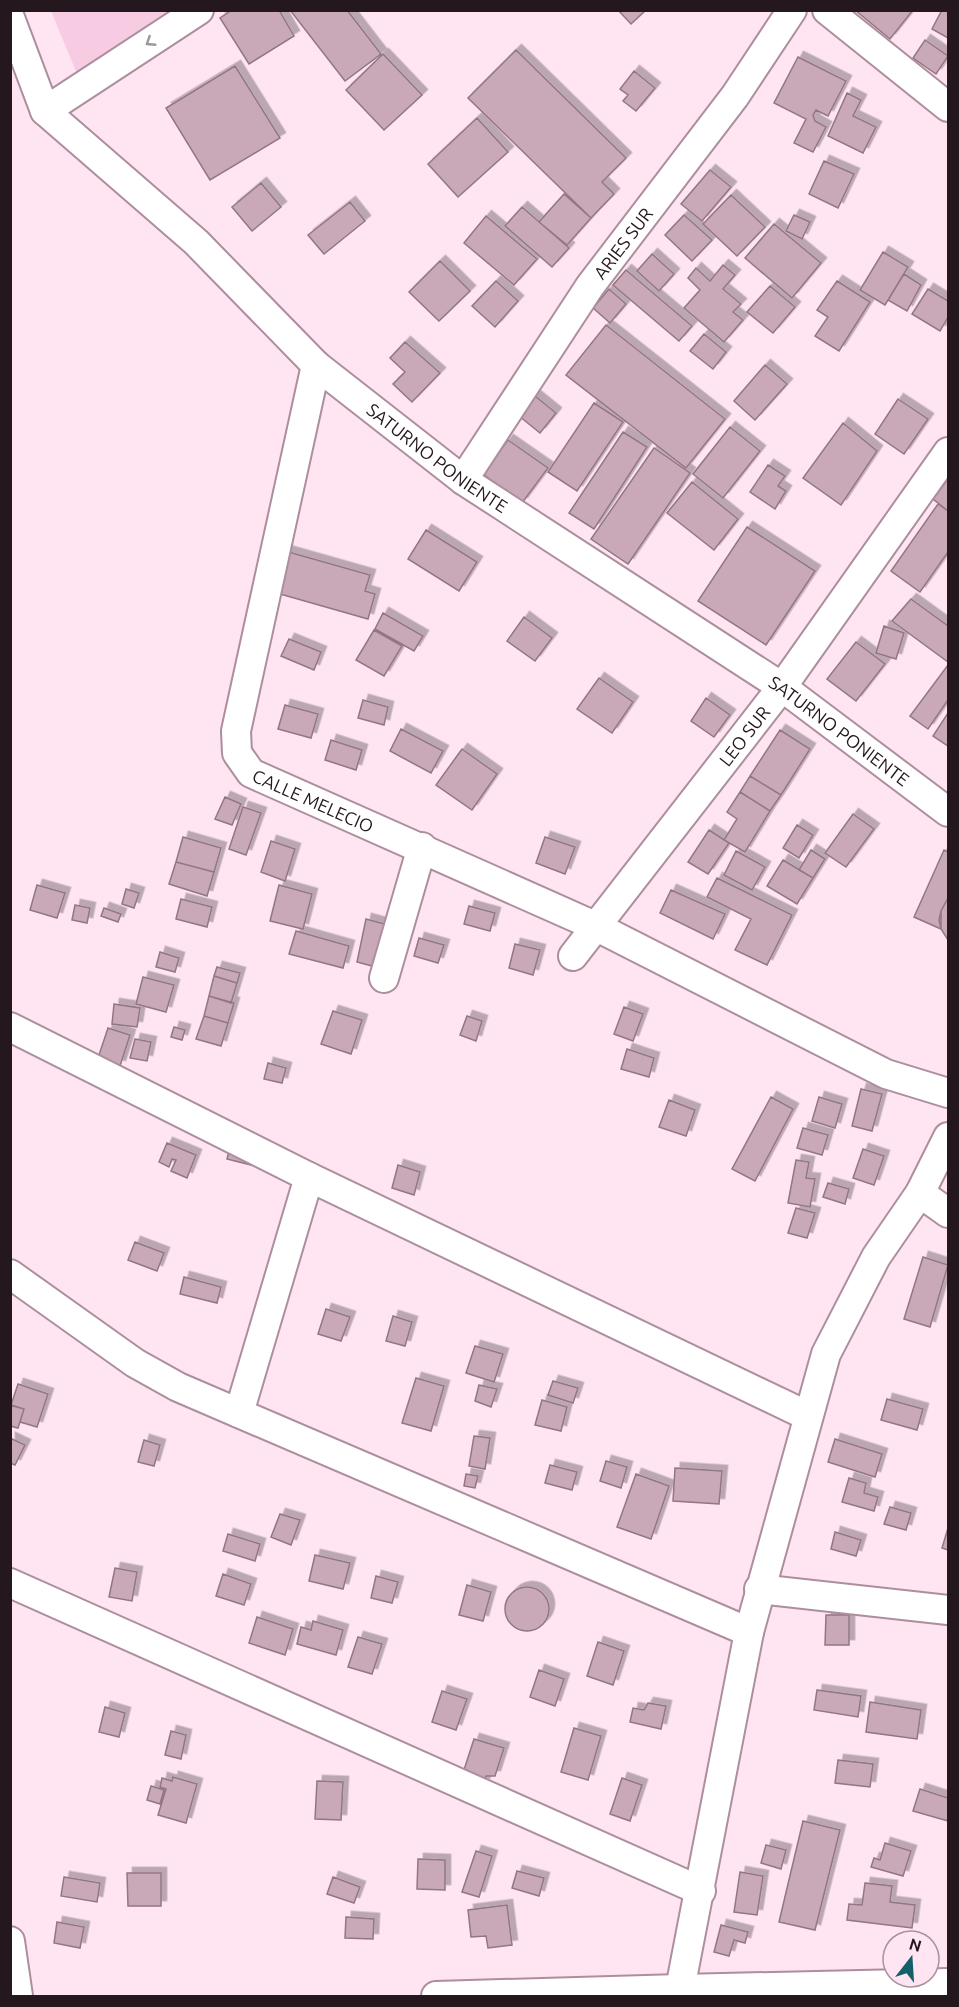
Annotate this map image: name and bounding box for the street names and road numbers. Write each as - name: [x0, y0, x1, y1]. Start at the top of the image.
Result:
- street label: ARIES SUR: [589, 203, 656, 283]
- street label: SATURNO PONIENTE: [363, 399, 511, 516]
- street label: SATURNO PONIENTE: [766, 672, 913, 789]
- street label: LEO SUR: [715, 702, 774, 769]
- street label: CALLE MELECIO: [250, 765, 377, 836]

